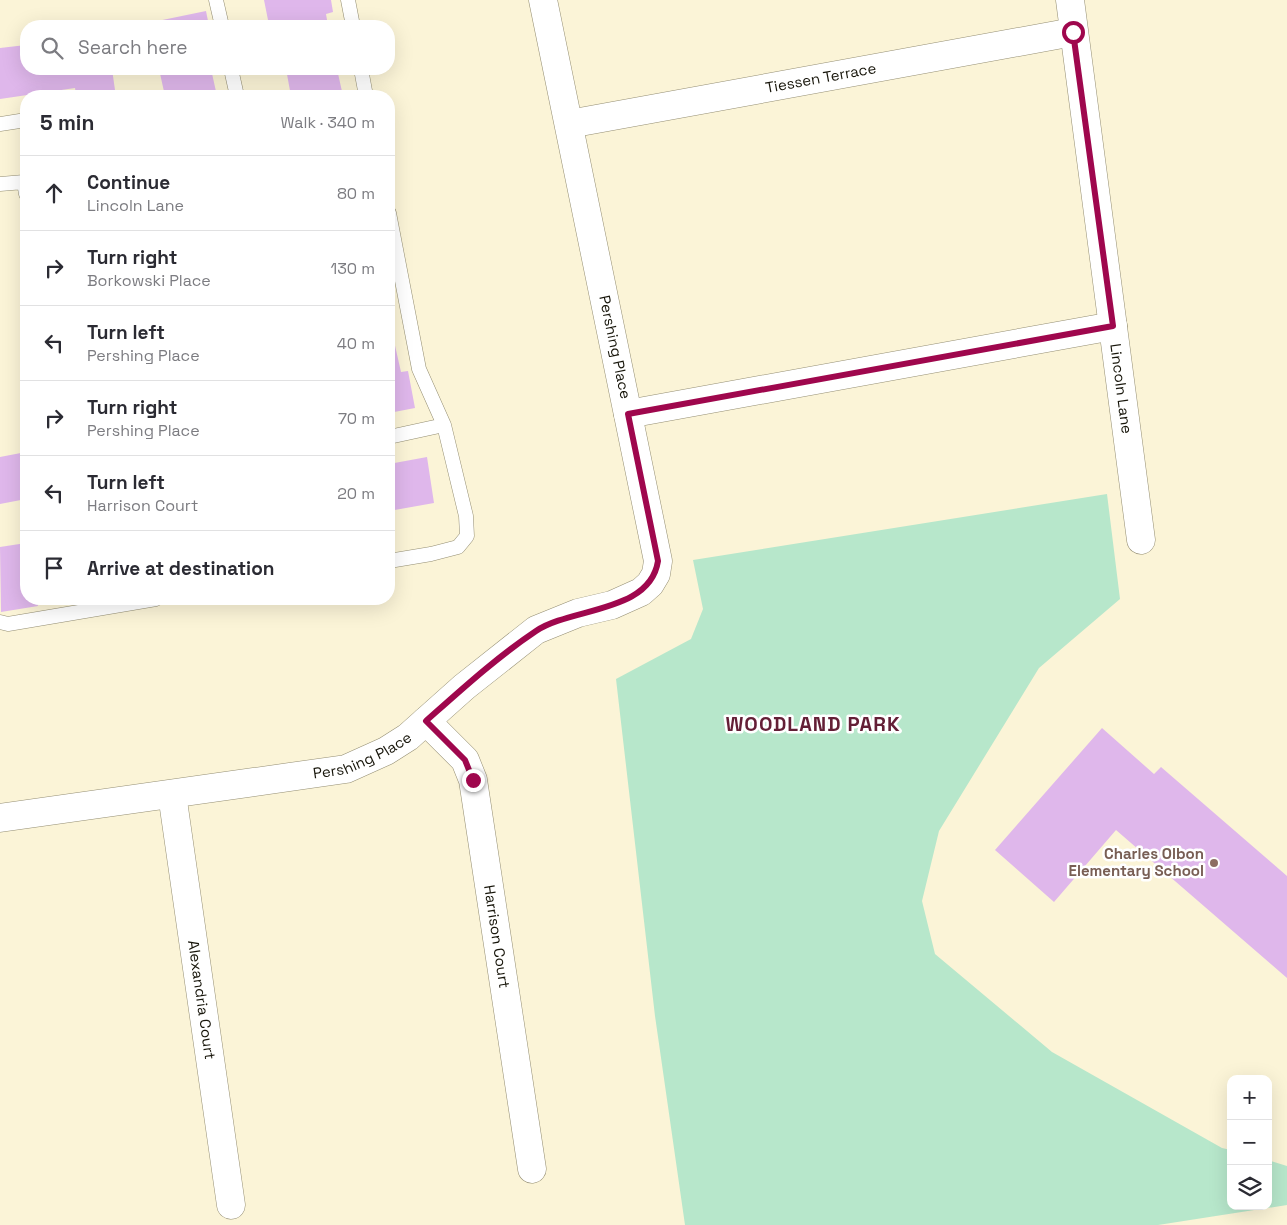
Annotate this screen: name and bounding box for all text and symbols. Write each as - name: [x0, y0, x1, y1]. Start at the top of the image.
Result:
- search box: [20, 20, 395, 75]
- route start: [1062, 21, 1085, 44]
- icon: search: [38, 34, 66, 62]
- text: Search here: [78, 35, 188, 60]
- street label: Tiessen Terrace: [764, 58, 878, 97]
- text: 5 min: [40, 109, 94, 136]
- text: Walk · 340 m: [280, 112, 375, 133]
- text: Continue: [87, 170, 170, 195]
- icon: ahead: [40, 179, 68, 207]
- text: 80 m: [337, 183, 375, 204]
- text: Lincoln Lane: [87, 195, 184, 216]
- text: Turn right: [87, 245, 177, 270]
- icon: right: [40, 254, 68, 282]
- text: 130 m: [331, 258, 375, 279]
- text: Borkowski Place: [87, 270, 211, 291]
- street label: Pershing Place: [595, 293, 636, 401]
- text: Turn left: [87, 320, 165, 345]
- icon: left: [40, 329, 68, 357]
- text: 40 m: [337, 333, 375, 354]
- street label: Lincoln Lane: [1106, 342, 1137, 435]
- text: Pershing Place: [87, 345, 200, 366]
- text: Turn right: [87, 395, 177, 420]
- icon: right: [40, 404, 68, 432]
- text: 70 m: [338, 408, 375, 429]
- text: Pershing Place: [87, 420, 200, 441]
- text: Turn left: [87, 470, 165, 495]
- icon: left: [40, 479, 68, 507]
- text: 20 m: [337, 483, 375, 504]
- text: Harrison Court: [87, 495, 198, 516]
- icon: arrive: [40, 554, 68, 582]
- text: Arrive at destination: [87, 556, 275, 581]
- district label: WOODLAND PARK: [726, 711, 900, 737]
- street label: Pershing Place: [312, 727, 415, 783]
- route end: [462, 769, 485, 792]
- place label: Charles Olbon Elementary School: [1069, 844, 1204, 880]
- marker: Charles Olbon Elementary School: [1208, 857, 1220, 869]
- street label: Harrison Court: [480, 883, 514, 990]
- street label: Alexandria Court: [184, 939, 220, 1061]
- map controls: [1227, 1075, 1272, 1210]
- button: +: [1227, 1075, 1272, 1120]
- button: −: [1227, 1120, 1272, 1165]
- button: layers: [1227, 1165, 1272, 1210]

